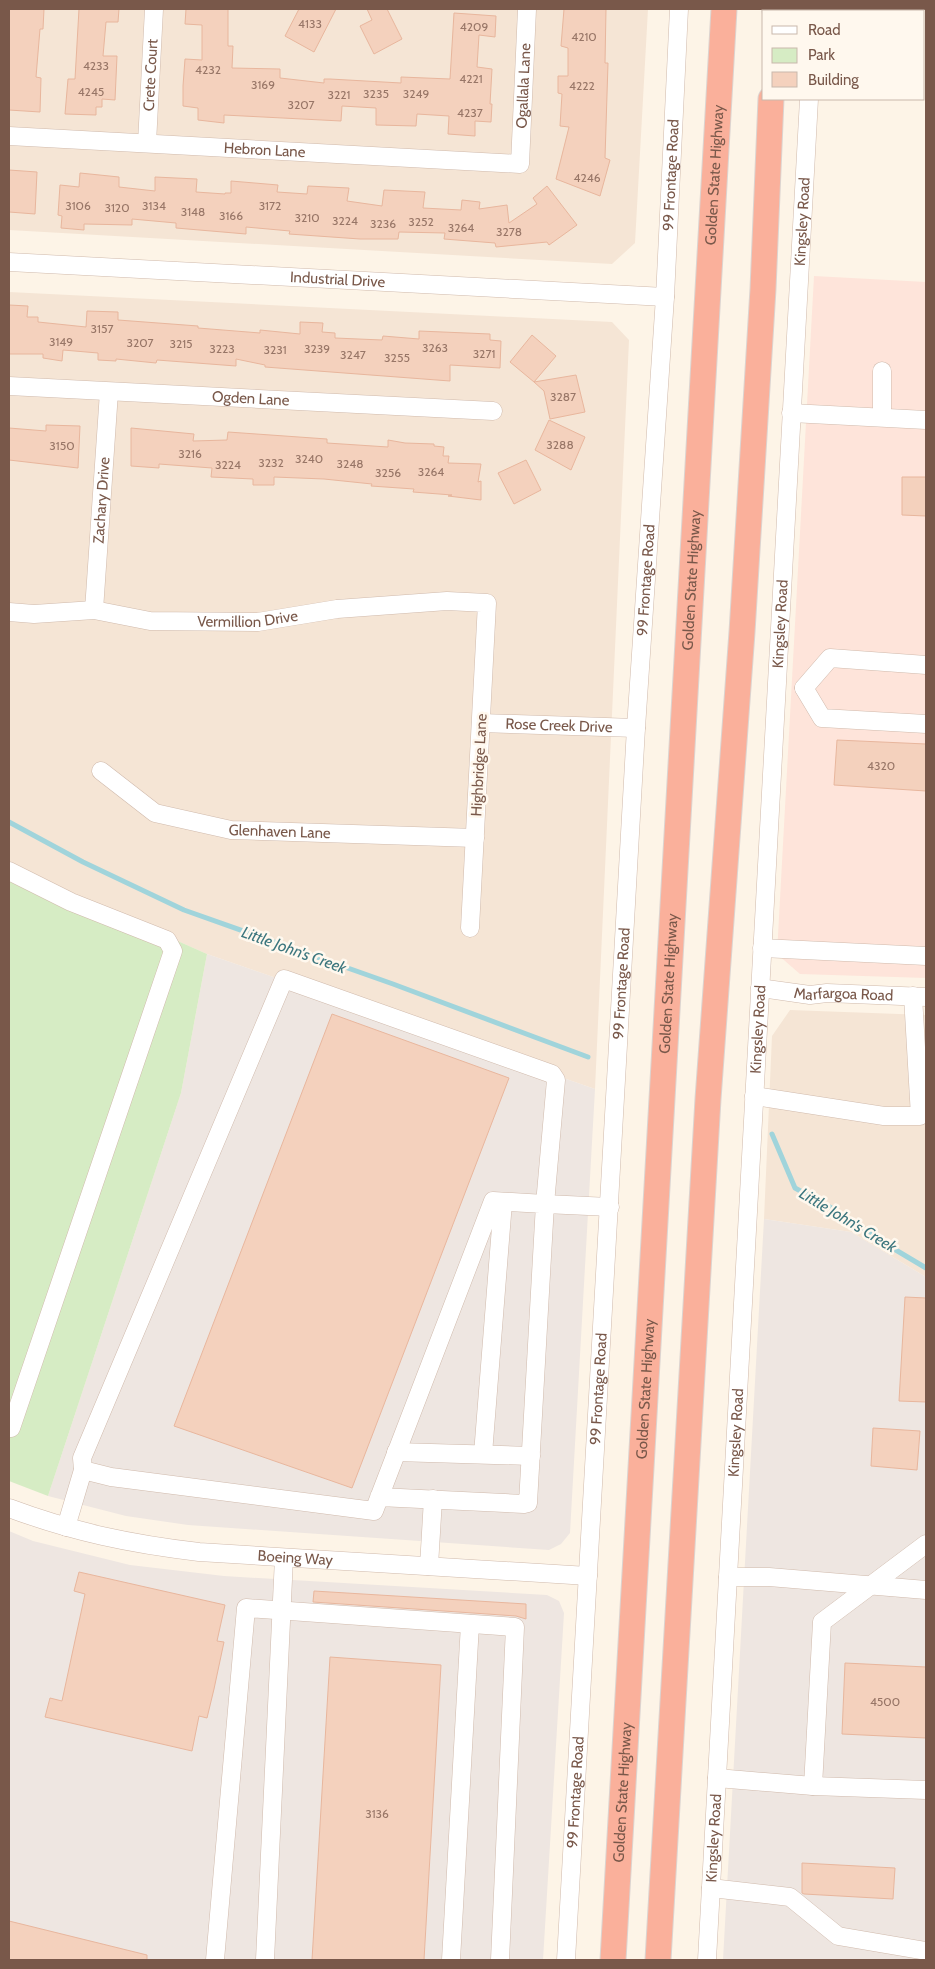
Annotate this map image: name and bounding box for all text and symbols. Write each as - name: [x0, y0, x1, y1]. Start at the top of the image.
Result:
- legend: [762, 10, 925, 100]
- house number: 4133: [298, 16, 322, 31]
- house number: 4209: [460, 19, 488, 34]
- text: Road: [808, 21, 841, 39]
- house number: 4210: [571, 29, 597, 44]
- street label: Crete Court: [140, 38, 161, 112]
- street label: Ogallala Lane: [513, 42, 534, 129]
- text: Park: [808, 46, 835, 64]
- house number: 4233: [83, 58, 109, 73]
- house number: 4232: [195, 62, 221, 77]
- house number: 4221: [459, 71, 483, 86]
- text: Building: [808, 71, 859, 89]
- house number: 3169: [251, 77, 275, 92]
- house number: 4222: [569, 78, 595, 93]
- house number: 4245: [78, 84, 104, 99]
- house number: 3235: [363, 86, 389, 101]
- house number: 3249: [403, 86, 429, 101]
- house number: 3221: [328, 87, 350, 102]
- house number: 3207: [287, 97, 315, 112]
- street label: Golden State Highway: [702, 104, 728, 246]
- house number: 4237: [457, 105, 483, 120]
- street label: 99 Frontage Road: [659, 119, 683, 231]
- street label: Hebron Lane: [223, 139, 306, 161]
- house number: 4246: [574, 170, 601, 185]
- street label: Kingsley Road: [791, 177, 814, 266]
- house number: 3106: [65, 198, 91, 213]
- house number: 3134: [142, 198, 166, 213]
- house number: 3172: [259, 198, 281, 213]
- house number: 3120: [104, 200, 130, 215]
- house number: 3148: [181, 204, 205, 219]
- house number: 3166: [219, 208, 243, 223]
- house number: 3210: [294, 210, 320, 225]
- house number: 3224: [332, 213, 358, 228]
- house number: 3252: [408, 214, 434, 229]
- house number: 3236: [370, 216, 396, 231]
- house number: 3264: [448, 220, 474, 235]
- house number: 3278: [496, 224, 522, 239]
- street label: Industrial Drive: [289, 268, 386, 291]
- house number: 3157: [91, 321, 113, 336]
- house number: 3149: [49, 334, 73, 349]
- house number: 3207: [126, 335, 154, 350]
- house number: 3215: [169, 336, 193, 351]
- house number: 3263: [422, 340, 448, 355]
- house number: 3223: [209, 341, 235, 356]
- house number: 3239: [304, 341, 330, 356]
- house number: 3231: [263, 342, 287, 357]
- house number: 3271: [473, 346, 495, 361]
- house number: 3247: [340, 347, 366, 362]
- house number: 3255: [384, 350, 410, 365]
- street label: Ogden Lane: [211, 387, 290, 409]
- house number: 3287: [550, 389, 576, 404]
- house number: 3288: [546, 437, 574, 452]
- house number: 3150: [49, 438, 75, 453]
- house number: 3216: [178, 446, 202, 461]
- house number: 3240: [295, 451, 323, 466]
- house number: 3232: [258, 455, 284, 470]
- street label: Zachary Drive: [90, 456, 114, 544]
- house number: 3248: [337, 456, 364, 471]
- house number: 3224: [215, 457, 241, 472]
- house number: 3264: [418, 464, 444, 479]
- house number: 3256: [375, 465, 401, 480]
- street label: Golden State Highway: [679, 509, 705, 651]
- street label: 99 Frontage Road: [633, 524, 659, 637]
- street label: Kingsley Road: [769, 579, 792, 669]
- street label: Vermillion Drive: [197, 607, 299, 631]
- street label: Highbridge Lane: [467, 713, 491, 817]
- street label: Rose Creek Drive: [505, 715, 613, 736]
- house number: 4320: [867, 758, 895, 773]
- street label: Glenhaven Lane: [228, 821, 331, 842]
- street label: Golden State Highway: [656, 912, 682, 1054]
- water label: Little John's Creek: [239, 922, 350, 978]
- street label: 99 Frontage Road: [609, 927, 634, 1040]
- street label: Marfargoa Road: [793, 984, 894, 1005]
- street label: Kingsley Road: [747, 985, 769, 1074]
- water label: Little John's Creek: [796, 1184, 901, 1257]
- street label: Golden State Highway: [633, 1318, 658, 1460]
- street label: 99 Frontage Road: [586, 1332, 611, 1445]
- street label: Kingsley Road: [724, 1388, 747, 1478]
- street label: Boeing Way: [257, 1547, 334, 1569]
- house number: 4500: [870, 1694, 900, 1709]
- street label: Golden State Highway: [610, 1721, 636, 1863]
- street label: 99 Frontage Road: [563, 1736, 588, 1849]
- street label: Kingsley Road: [702, 1793, 725, 1883]
- house number: 3136: [365, 1806, 389, 1821]

